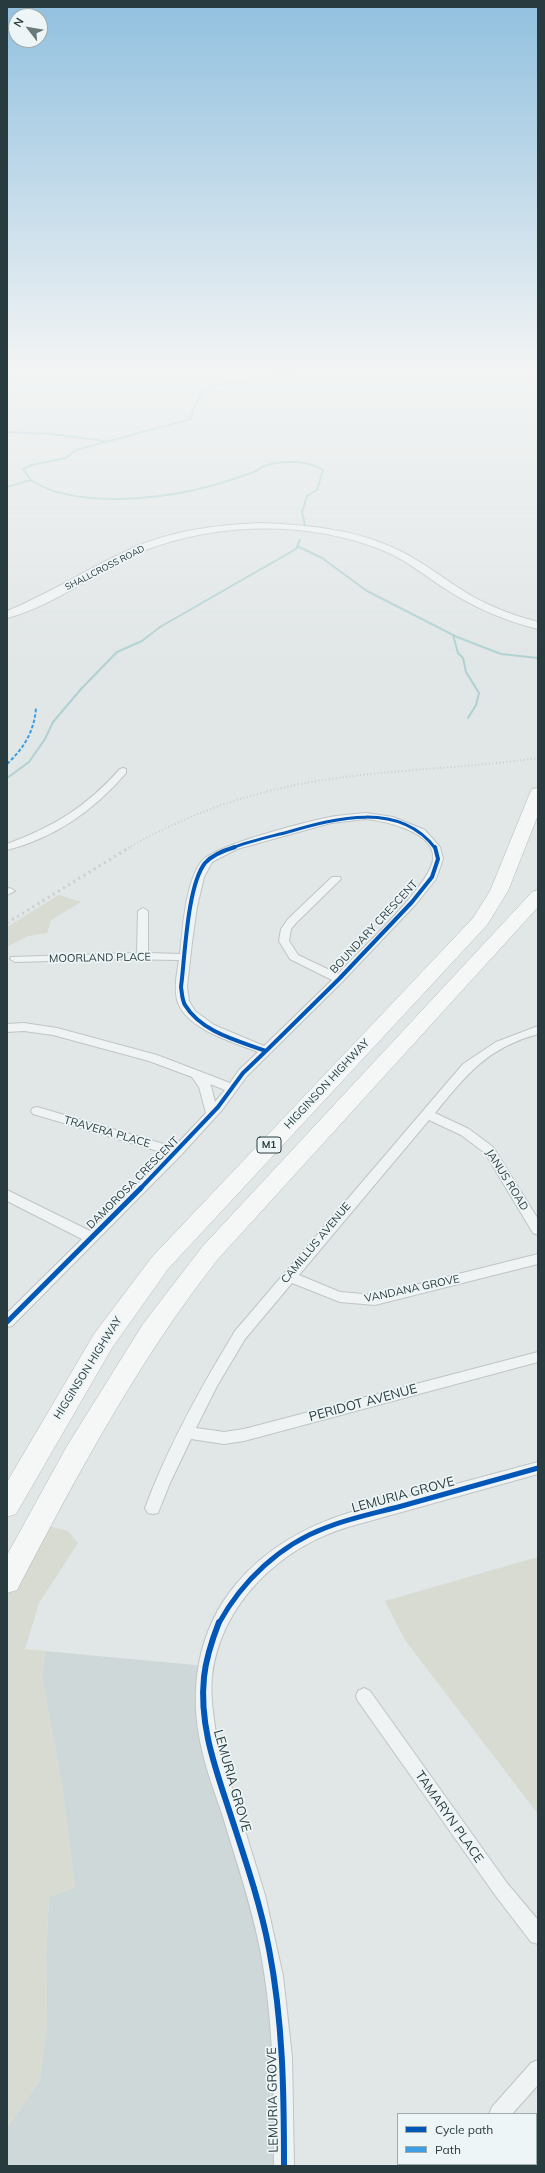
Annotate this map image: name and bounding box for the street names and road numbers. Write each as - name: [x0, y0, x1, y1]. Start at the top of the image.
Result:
- street label: SHALLCROSS ROAD: [63, 543, 147, 593]
- street label: BOUNDARY CRESCENT: [327, 878, 421, 976]
- street label: MOORLAND PLACE: [49, 951, 151, 965]
- street label: HIGGINSON HIGHWAY: [282, 1036, 372, 1132]
- street label: TRAVERA PLACE: [62, 1113, 152, 1151]
- street label: DAMOROSA CRESCENT: [84, 1134, 182, 1232]
- road number: M1: [257, 1137, 281, 1153]
- street label: JANUS ROAD: [483, 1147, 531, 1213]
- street label: CAMILLUS AVENUE: [278, 1200, 354, 1286]
- street label: VANDANA GROVE: [363, 1272, 461, 1306]
- street label: HIGGINSON HIGHWAY: [51, 1314, 125, 1422]
- street label: PERIDOT AVENUE: [307, 1381, 419, 1425]
- street label: LEMURIA GROVE: [350, 1474, 456, 1516]
- street label: LEMURIA GROVE: [210, 1728, 254, 1834]
- street label: TAMARYN PLACE: [412, 1768, 486, 1866]
- street label: LEMURIA GROVE: [264, 2047, 282, 2153]

